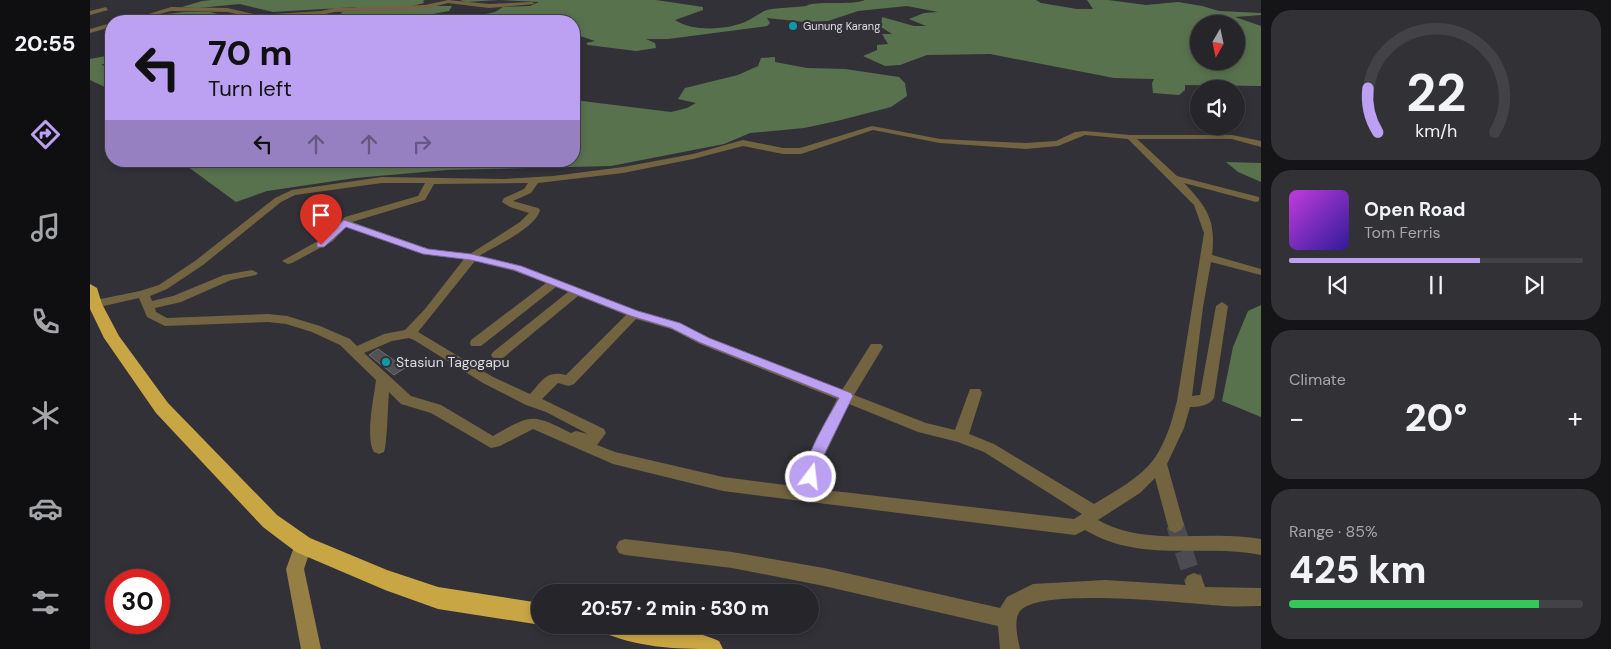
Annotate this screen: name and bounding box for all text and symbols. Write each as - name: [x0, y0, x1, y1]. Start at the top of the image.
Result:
- north arrow: [1190, 15, 1245, 70]
- map controls: [1190, 15, 1245, 135]
- place label: Gunung Karang: [803, 19, 880, 33]
- marker: Gunung Karang: [787, 20, 799, 32]
- text: 20:55: [14, 29, 76, 58]
- text: 70 m: [208, 30, 292, 76]
- icon: left: [125, 35, 190, 100]
- text: 22: [1406, 59, 1466, 127]
- text: Turn left: [208, 74, 292, 103]
- button: sound: [1190, 80, 1245, 135]
- icon: directions: [28, 117, 63, 152]
- text: km/h: [1415, 119, 1457, 143]
- icon: left: [249, 130, 277, 158]
- icon: ahead: [302, 130, 330, 158]
- icon: ahead: [355, 130, 383, 158]
- icon: right: [408, 130, 436, 158]
- pin: [300, 194, 342, 245]
- text: Open Road: [1364, 197, 1466, 222]
- icon: arrive: [307, 201, 335, 229]
- icon: music: [28, 210, 63, 245]
- text: Tom Ferris: [1364, 222, 1441, 243]
- icon: previous: [1324, 271, 1352, 299]
- icon: pause: [1422, 271, 1450, 299]
- icon: next: [1520, 271, 1548, 299]
- icon: phone: [28, 304, 63, 339]
- place label: Stasiun Tagogapu: [396, 353, 510, 371]
- marker: Stasiun Tagogapu: [380, 356, 392, 368]
- text: Climate: [1289, 369, 1346, 390]
- text: 20°: [1405, 393, 1467, 443]
- icon: climate: [28, 398, 63, 433]
- text: −: [1289, 400, 1304, 437]
- text: +: [1568, 400, 1583, 437]
- position arrow: [784, 450, 836, 502]
- icon: car: [28, 491, 63, 526]
- text: Range · 85%: [1289, 521, 1378, 542]
- text: 425 km: [1289, 545, 1427, 595]
- speed limit sign: 30: [105, 569, 170, 634]
- icon: filters: [28, 585, 63, 620]
- text: 20:57 · 2 min · 530 m: [581, 596, 769, 621]

